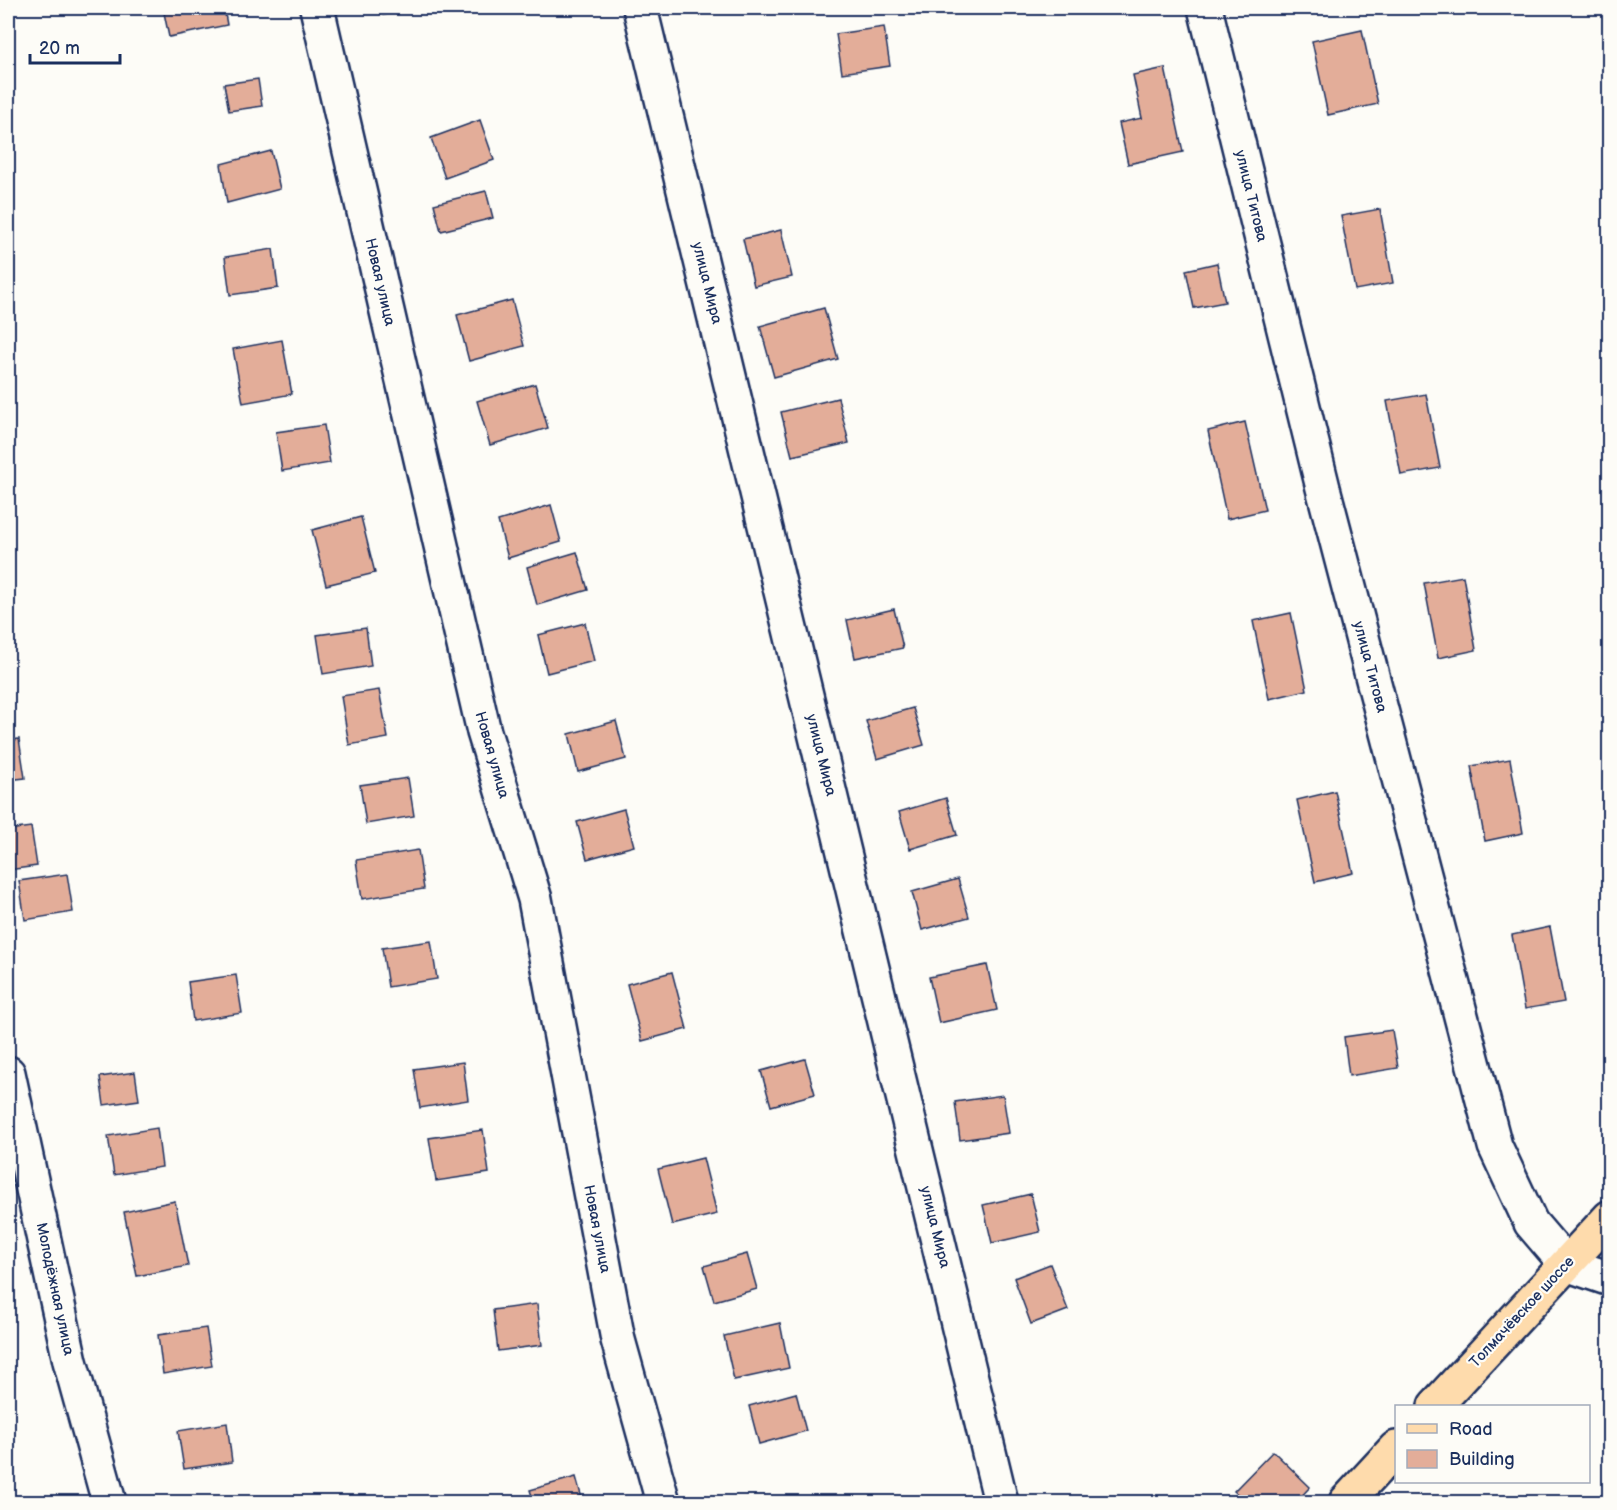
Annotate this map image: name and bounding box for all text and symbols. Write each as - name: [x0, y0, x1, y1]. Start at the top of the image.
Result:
- scale bar: [30, 27, 120, 65]
- text: 20 m: [39, 38, 80, 59]
- street label: улица Титова: [1230, 148, 1272, 244]
- street label: Новая улица: [361, 236, 399, 328]
- street label: улица Мира: [688, 240, 726, 326]
- street label: улица Титова: [1349, 619, 1391, 715]
- street label: Новая улица: [471, 709, 514, 801]
- street label: улица Мира: [802, 712, 840, 798]
- street label: Новая улица: [579, 1183, 615, 1275]
- street label: улица Мира: [916, 1184, 954, 1270]
- street label: Молодёжная улица: [32, 1221, 78, 1357]
- street label: Толмачёвское шоссе: [1465, 1252, 1579, 1372]
- legend: [1395, 1405, 1590, 1483]
- text: Road: [1449, 1419, 1493, 1440]
- text: Building: [1449, 1449, 1515, 1470]

